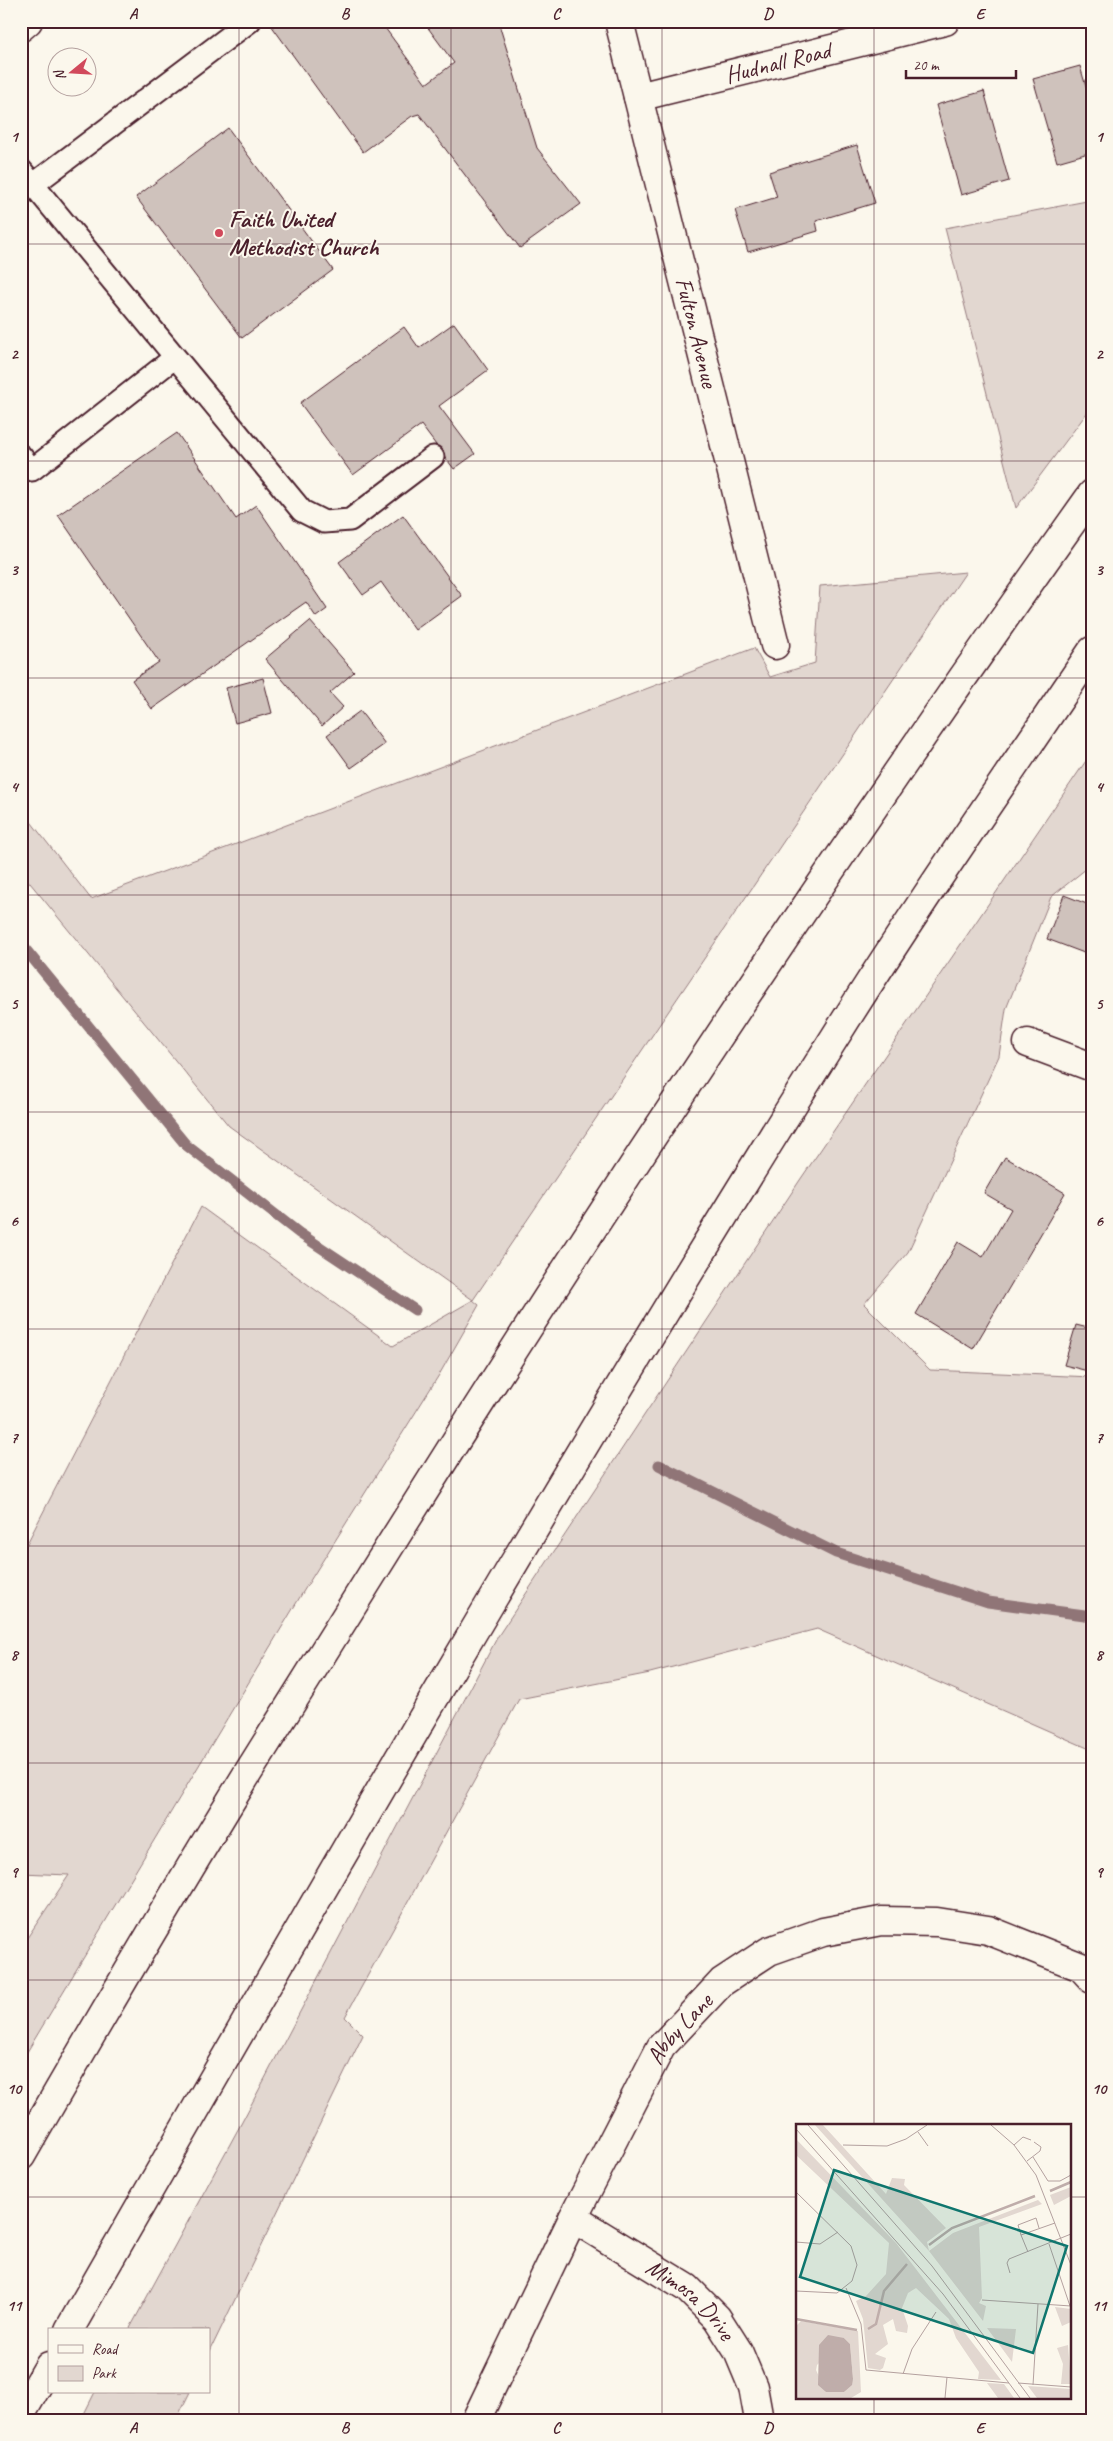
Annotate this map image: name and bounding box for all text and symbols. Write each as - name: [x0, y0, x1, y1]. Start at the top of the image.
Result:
- text: A: [129, 4, 139, 24]
- text: B: [341, 4, 351, 24]
- text: C: [552, 4, 562, 24]
- text: D: [763, 4, 774, 24]
- text: E: [976, 4, 987, 24]
- street label: Hudnall Road: [722, 34, 837, 90]
- north arrow: [48, 48, 98, 98]
- scale bar: [906, 48, 1016, 80]
- text: 20 m: [913, 56, 940, 75]
- text: N: [50, 67, 70, 83]
- text: 1: [10, 127, 19, 147]
- text: 1: [1095, 127, 1104, 147]
- place label: Faith United Methodist Church: [229, 204, 379, 262]
- marker: Faith United Methodist Church: [213, 227, 225, 239]
- street label: Fulton Avenue: [669, 274, 726, 393]
- text: 2: [10, 344, 19, 364]
- text: 2: [1095, 344, 1104, 364]
- text: 3: [10, 560, 19, 580]
- text: 3: [1095, 560, 1104, 580]
- text: 4: [10, 777, 19, 797]
- text: 4: [1095, 777, 1104, 797]
- text: 5: [11, 994, 20, 1014]
- text: 5: [1096, 994, 1105, 1014]
- text: 6: [10, 1211, 19, 1231]
- text: 6: [1095, 1211, 1104, 1231]
- text: 7: [10, 1428, 19, 1448]
- text: 7: [1095, 1428, 1104, 1448]
- text: 8: [10, 1645, 19, 1665]
- text: 8: [1095, 1645, 1104, 1665]
- text: 9: [10, 1862, 19, 1882]
- text: 9: [1095, 1862, 1104, 1882]
- street label: Abby Lane: [640, 1985, 720, 2069]
- text: 10: [7, 2079, 23, 2099]
- text: 10: [1092, 2079, 1108, 2099]
- inset map: [796, 2124, 1070, 2398]
- street label: Mimosa Drive: [641, 2252, 743, 2347]
- text: 11: [7, 2296, 23, 2316]
- text: 11: [1092, 2296, 1108, 2316]
- legend: [48, 2328, 210, 2394]
- text: Road: [92, 2340, 119, 2359]
- text: Park: [92, 2364, 117, 2383]
- text: A: [129, 2418, 139, 2438]
- text: B: [341, 2418, 351, 2438]
- text: C: [552, 2418, 562, 2438]
- text: D: [763, 2418, 774, 2438]
- text: E: [976, 2418, 987, 2438]

